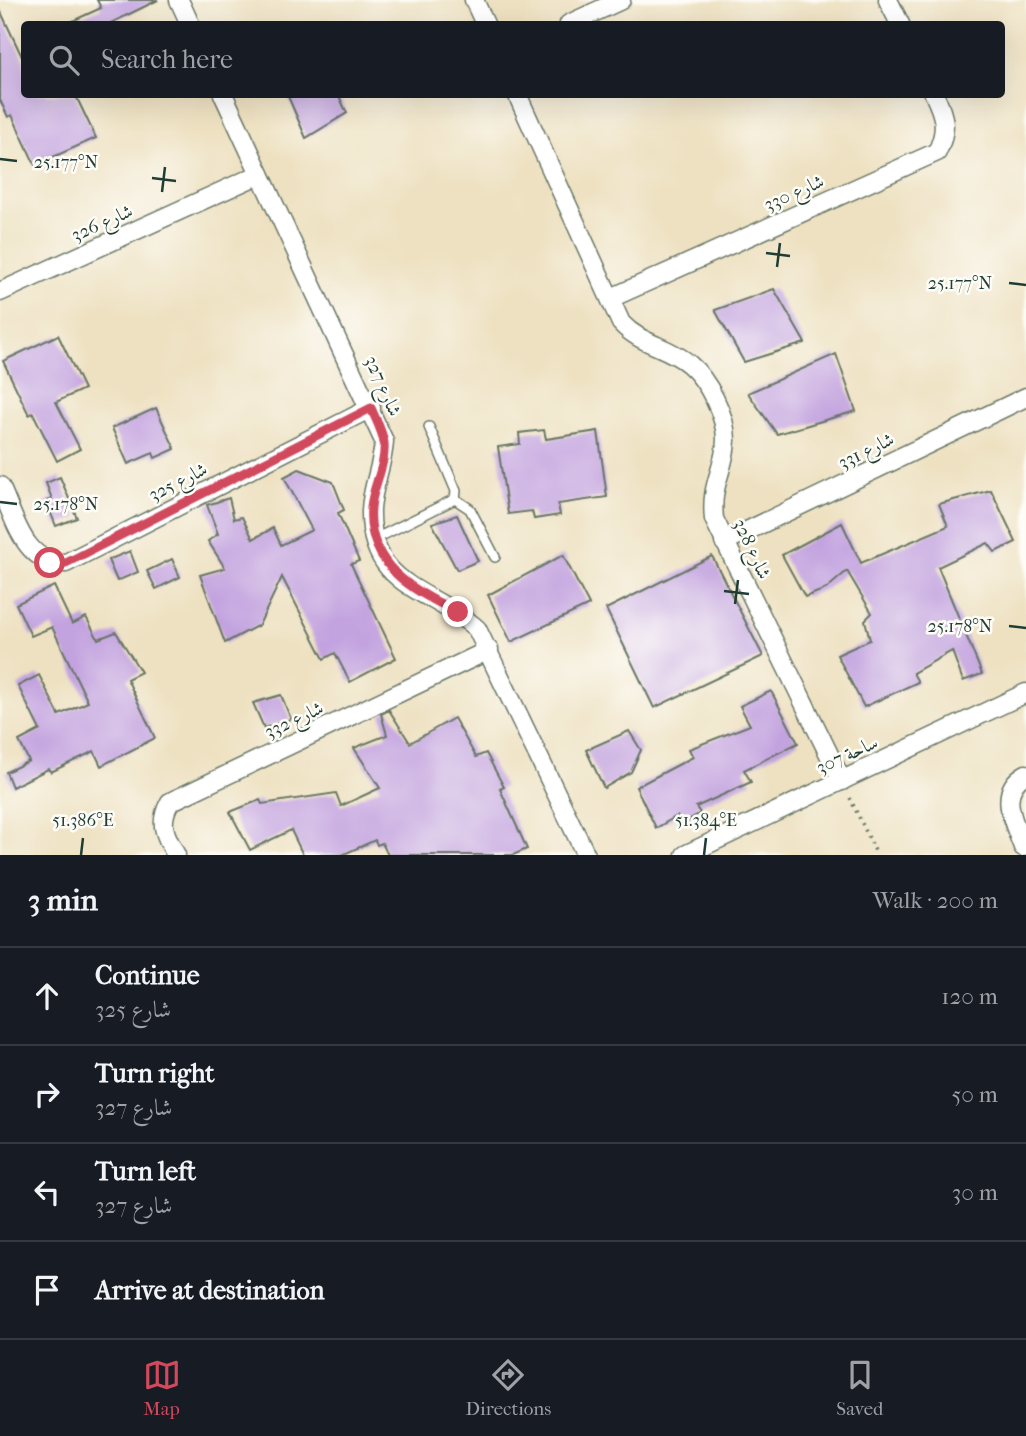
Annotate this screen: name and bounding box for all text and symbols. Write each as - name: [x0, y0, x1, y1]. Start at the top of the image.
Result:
- search box: [21, 21, 1005, 98]
- icon: search: [45, 41, 83, 79]
- text: Search here: [101, 44, 233, 75]
- text: 25.177°N: [34, 152, 99, 173]
- street label: شارع 330: [761, 170, 829, 220]
- street label: شارع 326: [68, 200, 138, 250]
- text: 25.177°N: [928, 273, 993, 294]
- street label: شارع 327: [356, 352, 406, 421]
- street label: شارع 331: [834, 428, 899, 478]
- street label: شارع 325: [145, 458, 213, 510]
- text: 25.178°N: [34, 494, 99, 515]
- street label: شارع 328: [725, 515, 776, 584]
- route start: [34, 547, 65, 578]
- route end: [442, 596, 473, 627]
- text: 25.178°N: [928, 616, 993, 637]
- street label: شارع 332: [261, 697, 329, 747]
- street label: ساحة 307: [813, 731, 881, 779]
- text: 51.386°E: [52, 810, 114, 831]
- text: 51.384°E: [675, 810, 737, 831]
- text: 3 min: [28, 883, 98, 918]
- text: Walk · 200 m: [872, 887, 998, 914]
- text: Continue: [95, 960, 200, 991]
- icon: ahead: [28, 977, 66, 1015]
- text: 120 m: [941, 983, 998, 1010]
- text: شارع 325: [95, 996, 171, 1023]
- text: Turn right: [95, 1058, 215, 1089]
- icon: right: [28, 1075, 66, 1113]
- text: 50 m: [951, 1081, 998, 1108]
- text: شارع 327: [95, 1094, 172, 1121]
- text: Turn left: [95, 1156, 196, 1187]
- icon: left: [28, 1173, 66, 1211]
- text: 30 m: [952, 1179, 998, 1206]
- text: شارع 327: [95, 1192, 172, 1219]
- icon: arrive: [28, 1271, 66, 1309]
- text: Arrive at destination: [95, 1275, 325, 1306]
- tab: Map: [143, 1356, 181, 1420]
- tab: Directions: [466, 1356, 551, 1420]
- tab: Saved: [836, 1356, 883, 1420]

